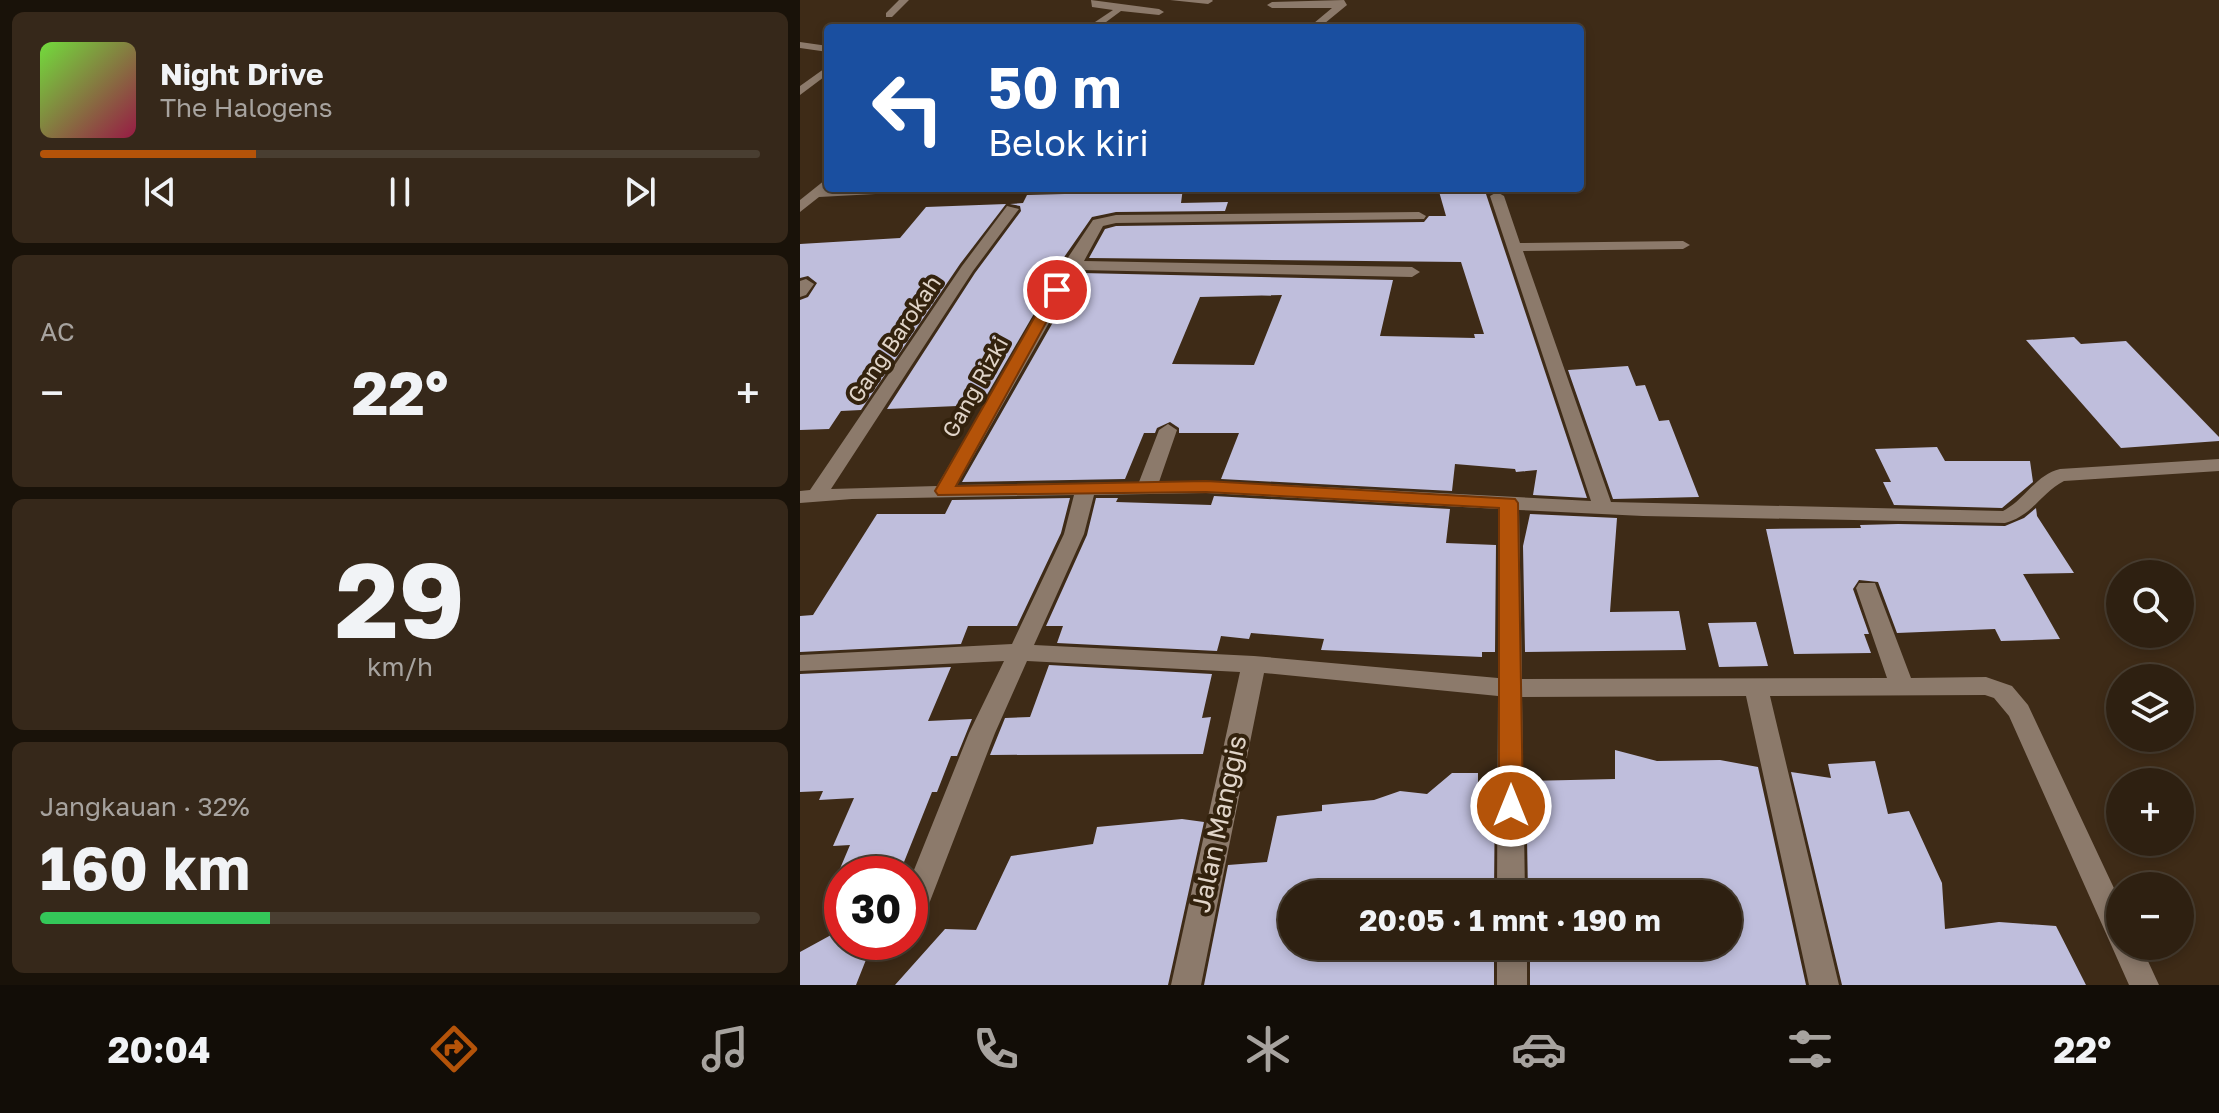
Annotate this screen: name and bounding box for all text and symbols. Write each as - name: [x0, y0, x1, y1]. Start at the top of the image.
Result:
- text: 50 m: [988, 53, 1122, 120]
- text: Night Drive: [160, 56, 324, 92]
- icon: left: [856, 56, 960, 160]
- text: The Halogens: [160, 92, 333, 123]
- text: Belok kiri: [988, 121, 1149, 164]
- icon: previous: [138, 170, 182, 214]
- icon: pause: [378, 170, 422, 214]
- icon: next: [618, 170, 662, 214]
- pin: [1023, 256, 1091, 324]
- icon: arrive: [1035, 268, 1079, 312]
- street label: Gang Barokah: [841, 270, 946, 407]
- text: AC: [40, 316, 75, 347]
- street label: Gang Rizki: [936, 332, 1013, 442]
- text: 22°: [352, 356, 448, 428]
- text: −: [40, 366, 64, 419]
- text: +: [736, 366, 760, 419]
- text: 29: [335, 536, 465, 661]
- map controls: [2106, 560, 2194, 960]
- button: search: [2106, 560, 2194, 648]
- text: km/h: [367, 651, 433, 682]
- button: layers: [2106, 664, 2194, 752]
- street label: Jalan Manggis: [1185, 732, 1252, 915]
- position arrow: [1469, 764, 1553, 848]
- button: +: [2106, 768, 2194, 856]
- text: Jangkauan · 32%: [40, 791, 250, 822]
- text: 160 km: [40, 831, 250, 903]
- speed limit sign: 30: [824, 856, 928, 960]
- button: −: [2106, 872, 2194, 960]
- text: 20:05 · 1 mnt · 190 m: [1359, 902, 1661, 938]
- icon: directions: [426, 1021, 482, 1077]
- icon: music: [697, 1021, 753, 1077]
- icon: phone: [968, 1021, 1024, 1077]
- icon: climate: [1240, 1021, 1296, 1077]
- icon: car: [1511, 1021, 1567, 1077]
- icon: filters: [1782, 1021, 1838, 1077]
- text: 20:04: [108, 1028, 210, 1071]
- text: 22°: [2053, 1028, 2111, 1071]

